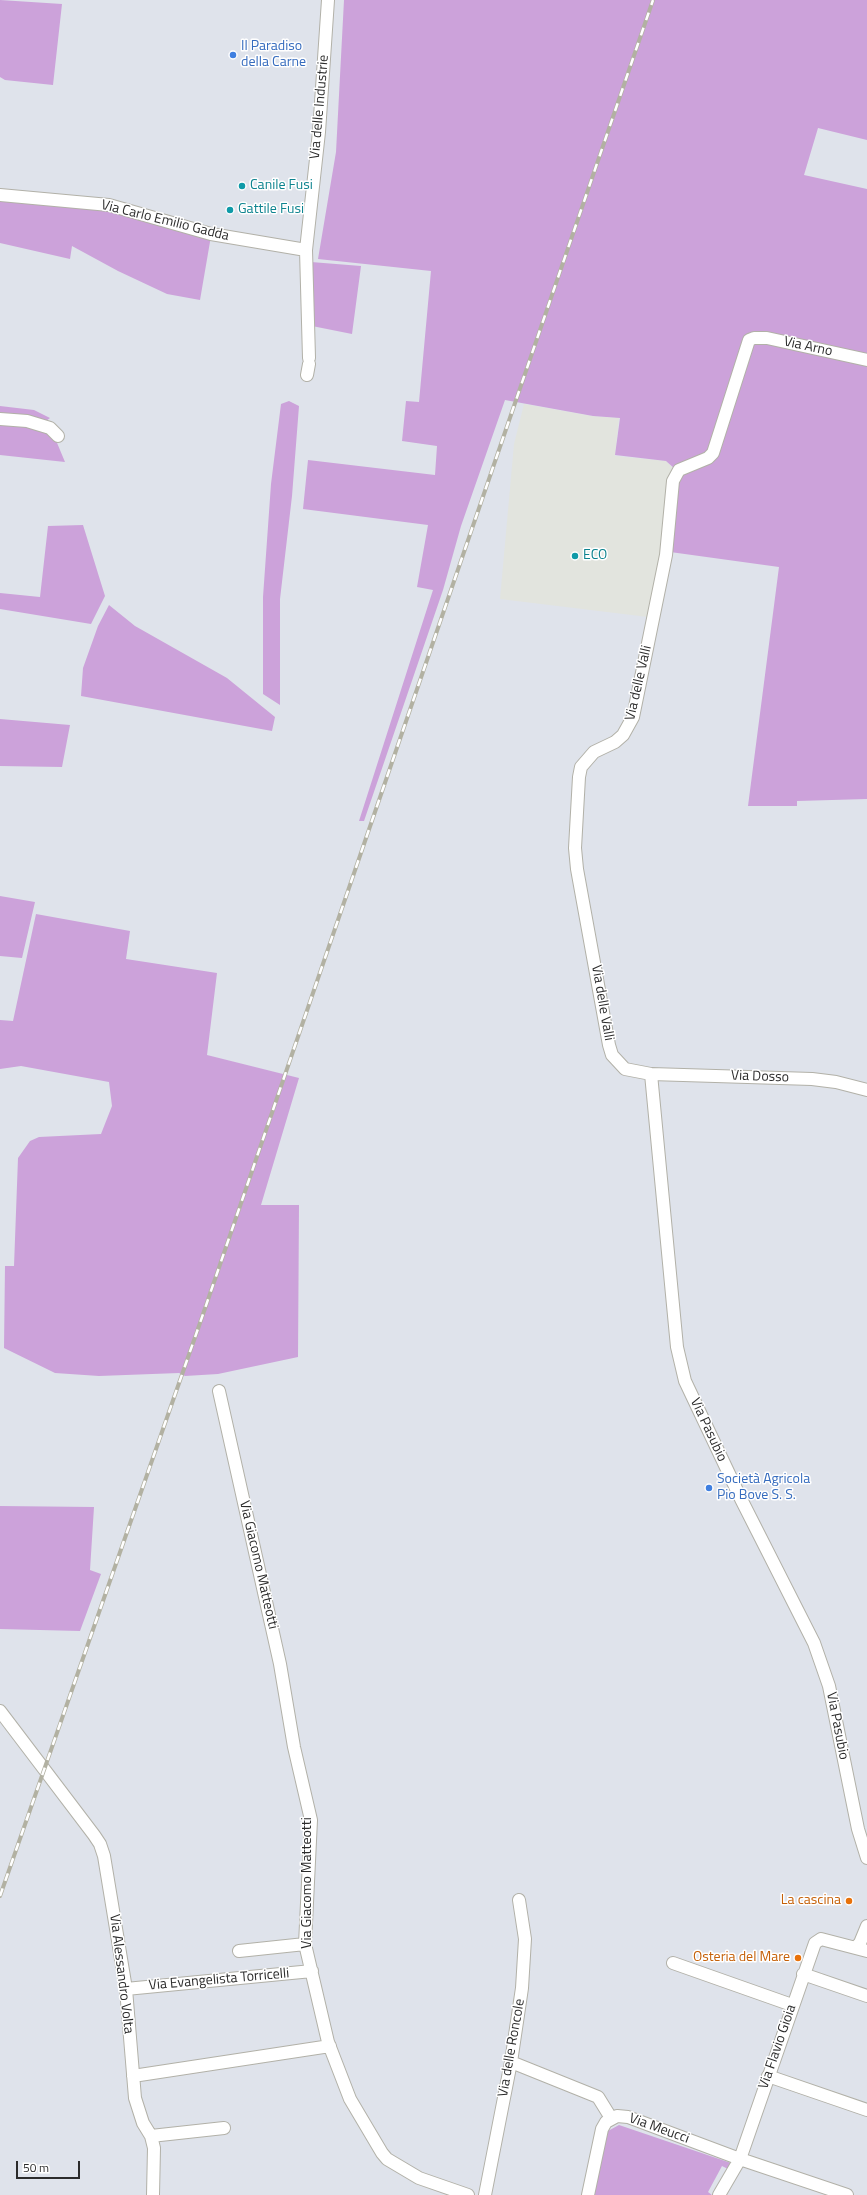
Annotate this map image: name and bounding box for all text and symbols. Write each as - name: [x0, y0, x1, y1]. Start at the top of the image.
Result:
- place label: Il Paradiso della Carne: [241, 39, 306, 72]
- marker: Il Paradiso della Carne: [228, 50, 238, 60]
- street label: Via delle Industrie: [307, 54, 333, 160]
- place label: Canile Fusi: [250, 178, 313, 194]
- marker: Canile Fusi: [237, 181, 247, 191]
- street label: Via Carlo Emilio Gadda: [99, 197, 231, 245]
- place label: Gattile Fusi: [238, 202, 304, 218]
- marker: Gattile Fusi: [225, 205, 235, 215]
- street label: Via Arno: [782, 334, 834, 360]
- place label: ECO: [583, 548, 607, 564]
- marker: ECO: [570, 551, 580, 561]
- street label: Via delle Valli: [622, 644, 656, 722]
- street label: Via delle Valli: [587, 964, 617, 1042]
- street label: Via Dosso: [731, 1068, 789, 1086]
- street label: Via Pasubio: [686, 1395, 730, 1465]
- place label: Società Agricola Pio Bove S. S.: [717, 1472, 810, 1504]
- marker: Società Agricola Pio Bove S. S.: [704, 1483, 714, 1493]
- street label: Via Giacomo Matteotti: [235, 1499, 281, 1631]
- street label: Via Pasubio: [822, 1691, 852, 1761]
- street label: Via Giacomo Matteotti: [300, 1817, 316, 1949]
- place label: La cascina: [781, 1893, 841, 1909]
- marker: La cascina: [844, 1896, 854, 1906]
- street label: Via Alessandro Volta: [105, 1913, 137, 2035]
- place label: Osteria del Mare: [693, 1950, 790, 1966]
- marker: Osteria del Mare: [793, 1953, 803, 1963]
- street label: Via Evangelista Torricelli: [148, 1965, 290, 1995]
- street label: Via delle Roncole: [495, 1998, 529, 2098]
- street label: Via Flavio Gioia: [756, 2003, 800, 2091]
- street label: Via Meucci: [627, 2110, 691, 2148]
- scale bar: [18, 2153, 82, 2179]
- text: 50 m: [23, 2158, 49, 2177]

